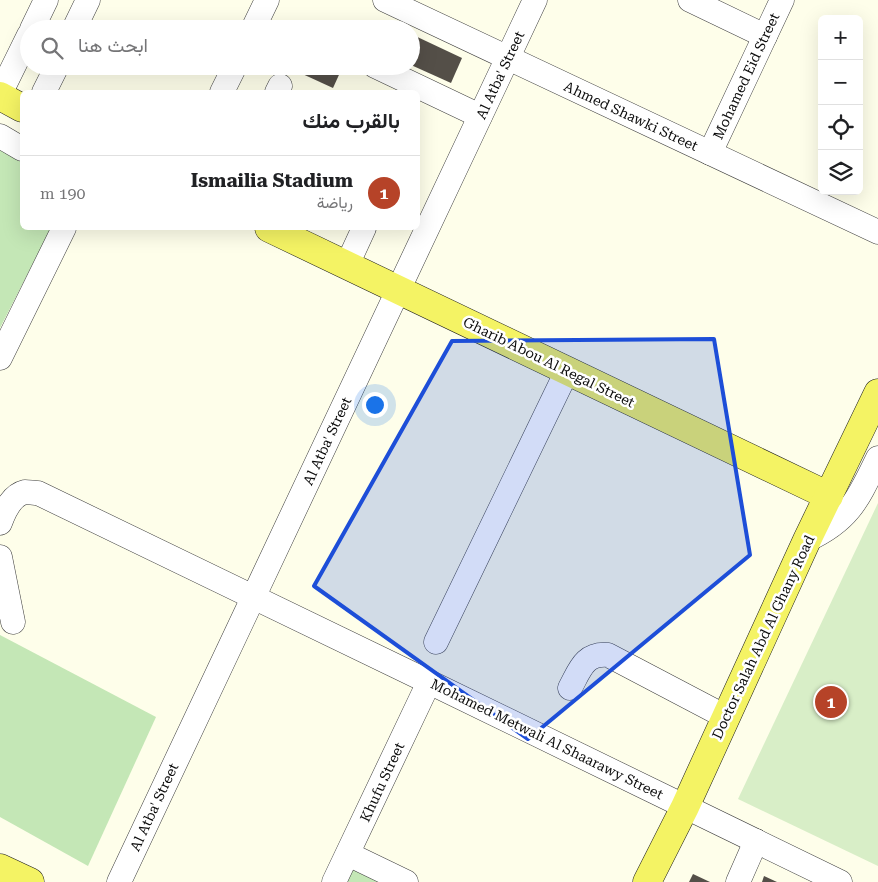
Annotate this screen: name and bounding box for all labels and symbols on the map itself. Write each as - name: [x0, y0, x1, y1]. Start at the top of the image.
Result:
- street label: Mohamed Eid Street: [710, 10, 782, 142]
- street label: Al Atba' Street: [473, 28, 527, 122]
- street label: Ahmed Shawki Street: [562, 78, 700, 154]
- street label: Gharib Abou Al Regal Street: [461, 313, 637, 411]
- your location: [362, 392, 388, 418]
- street label: Al Atba' Street: [300, 394, 354, 488]
- street label: Doctor Salah Abd Al Ghany Road: [709, 532, 817, 741]
- street label: Mohamed Metwali Al Shaarawy Street: [428, 676, 666, 802]
- pin: 1: [815, 683, 847, 721]
- street label: Khufu Street: [357, 740, 407, 824]
- street label: Al Atba' Street: [127, 760, 181, 854]

